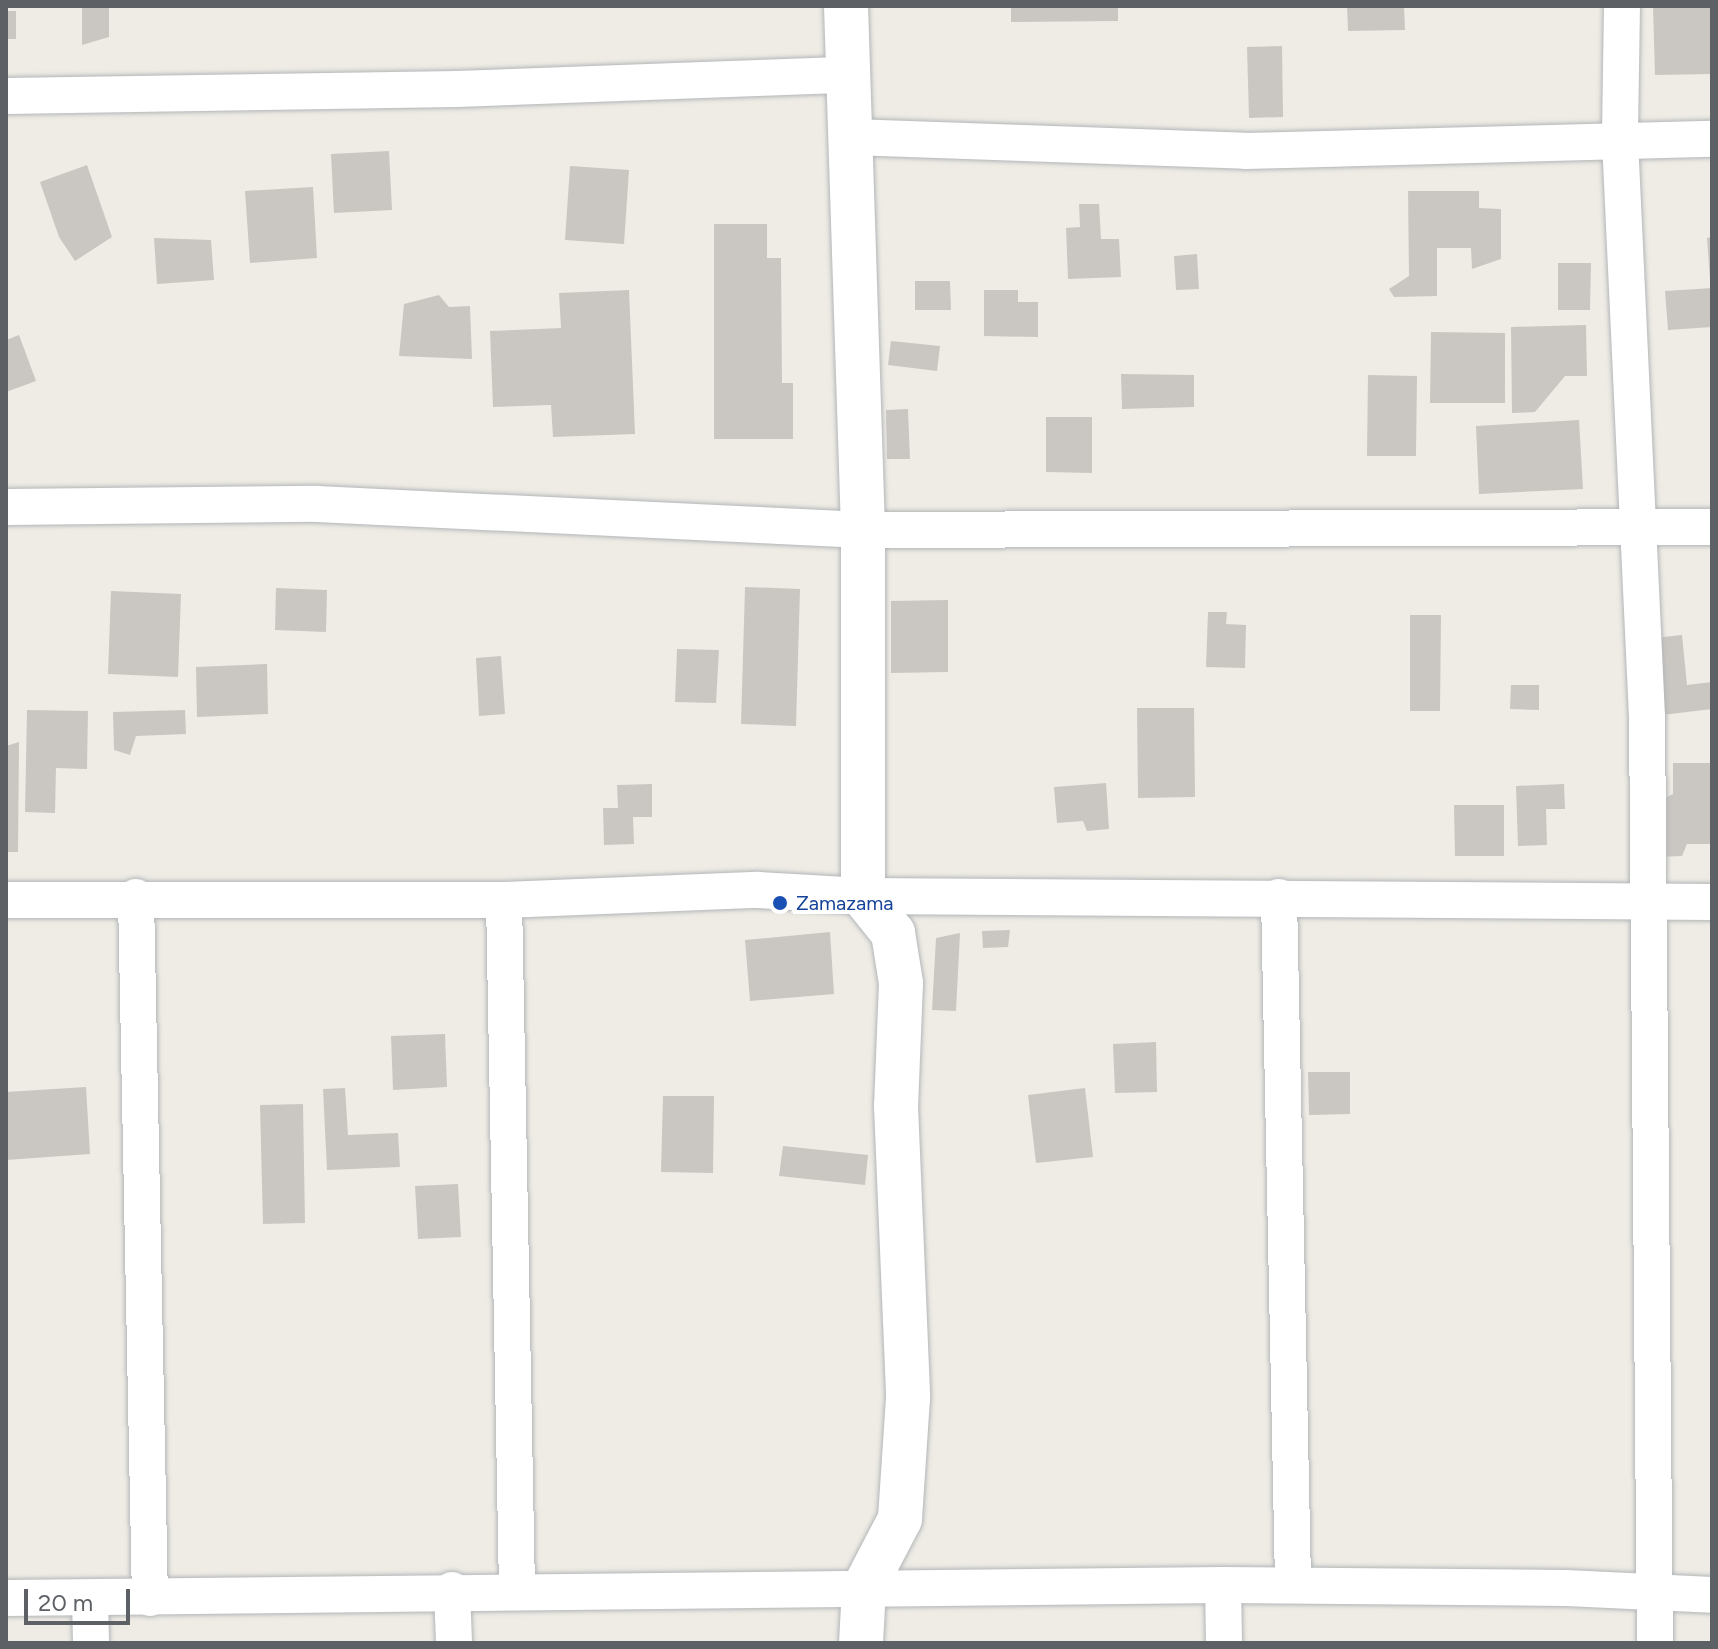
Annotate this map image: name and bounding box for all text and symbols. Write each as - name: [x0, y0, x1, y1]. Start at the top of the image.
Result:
- place label: Zamazama: [796, 891, 893, 915]
- marker: Zamazama: [771, 894, 789, 912]
- scale bar: [28, 1573, 134, 1623]
- text: 20 m: [38, 1588, 93, 1617]

